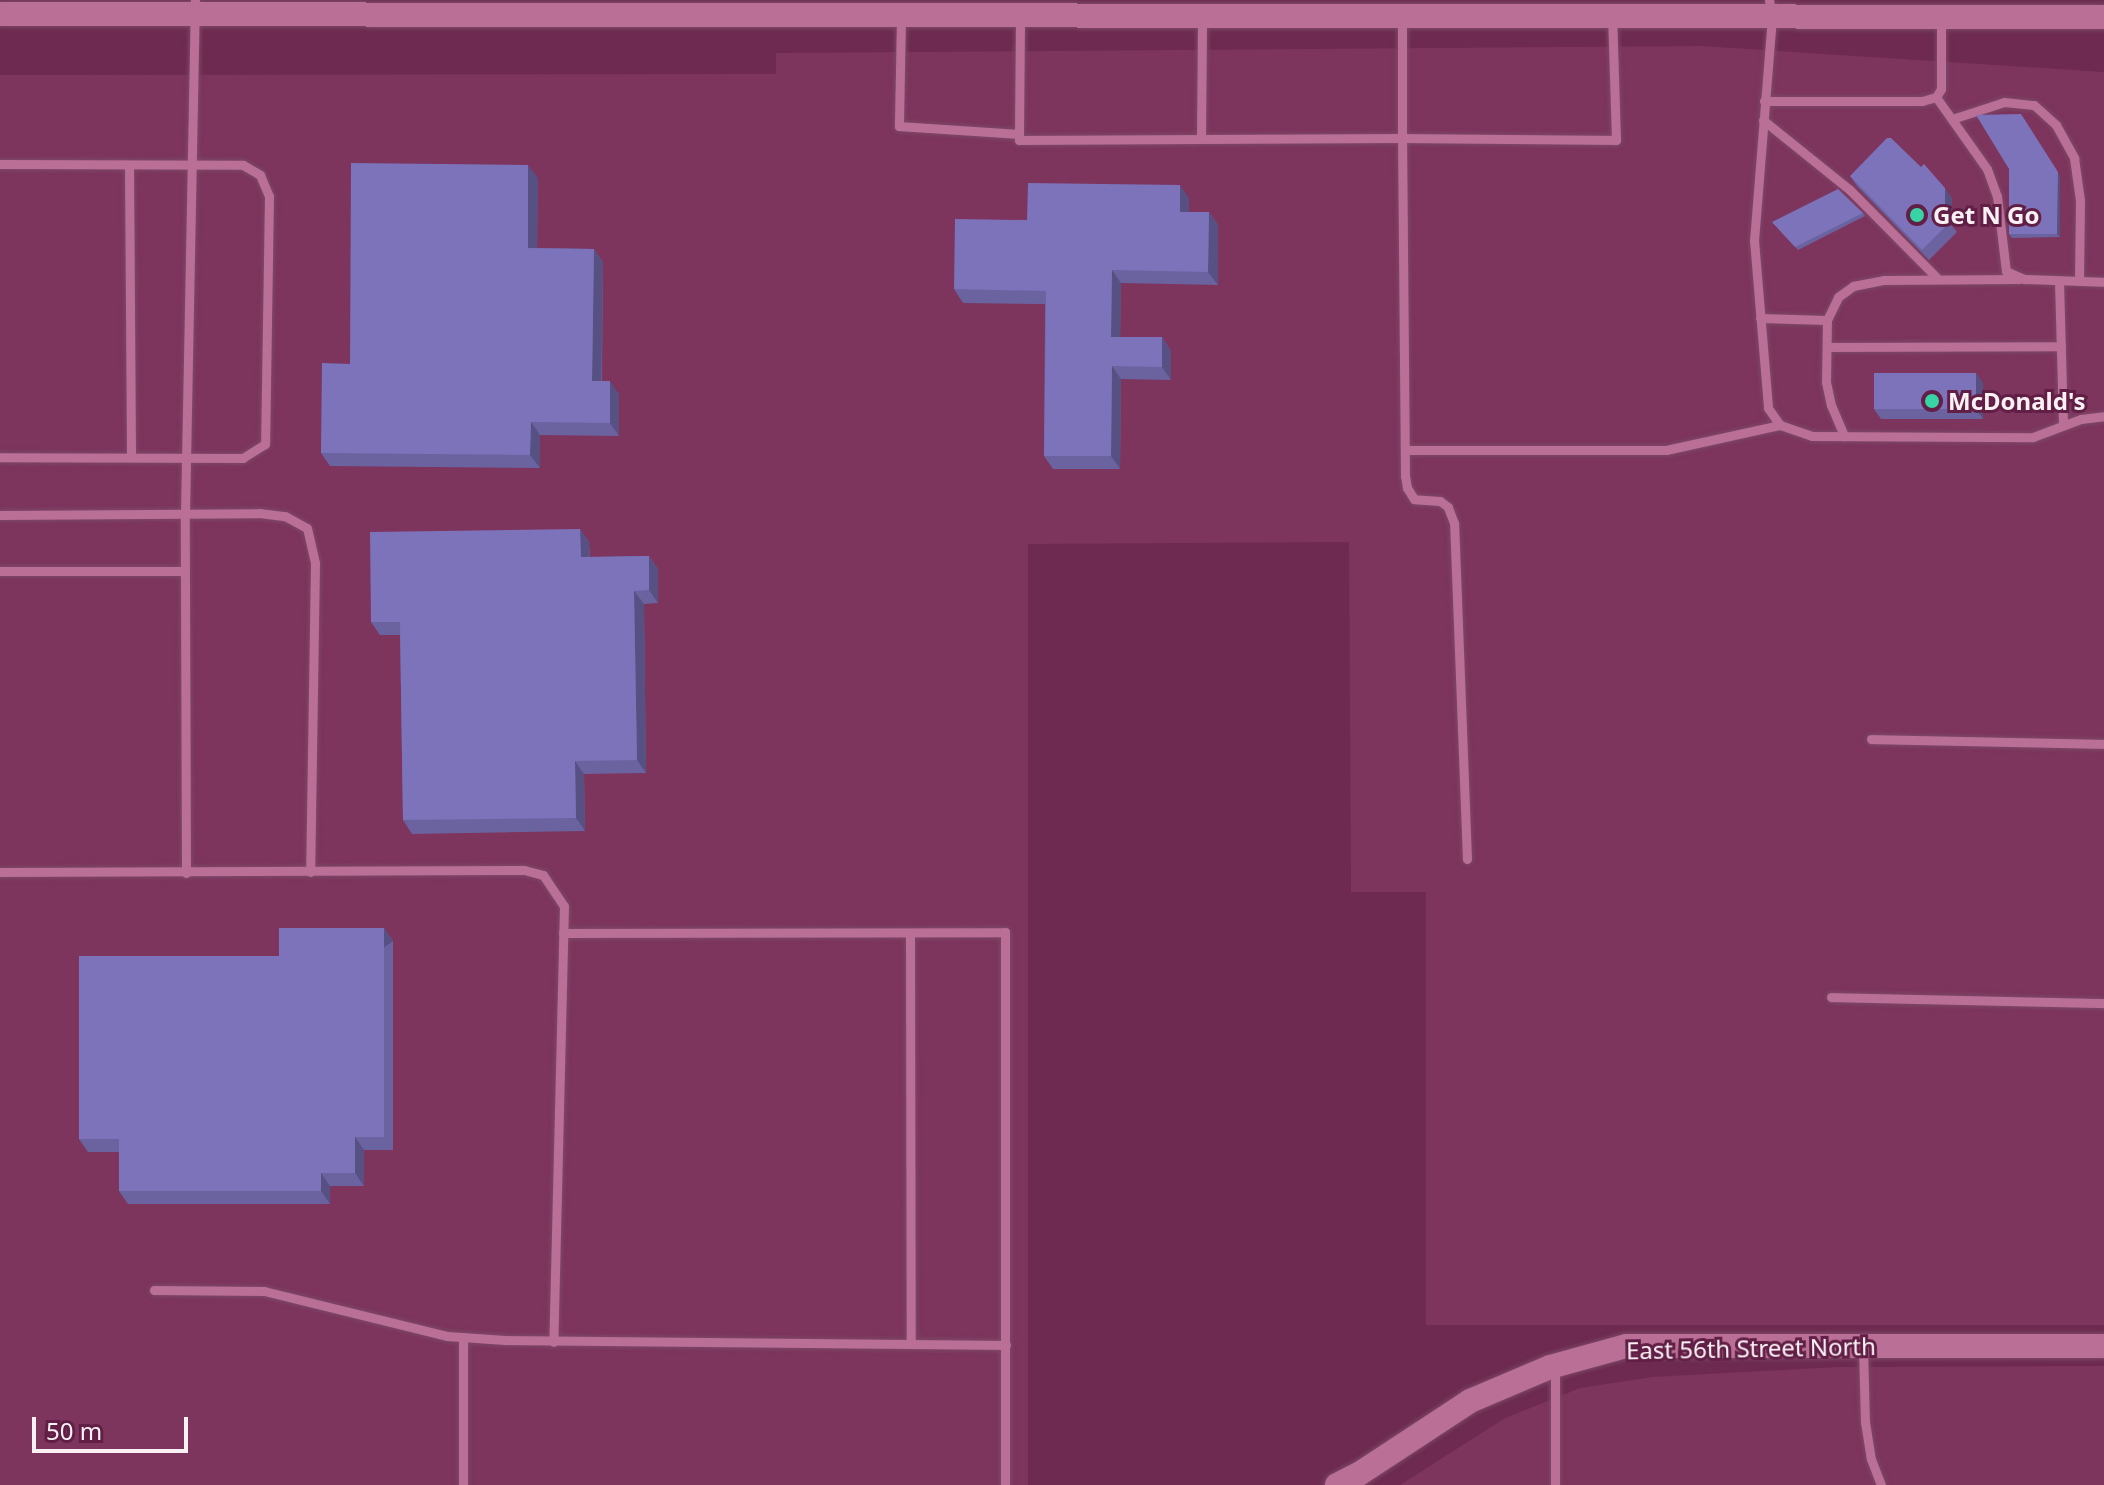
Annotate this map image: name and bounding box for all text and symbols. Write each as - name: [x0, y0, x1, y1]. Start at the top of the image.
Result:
- place label: Get N Go: [1933, 201, 2039, 229]
- marker: Get N Go: [1908, 206, 1926, 224]
- place label: McDonald's: [1948, 387, 2086, 415]
- marker: McDonald's: [1923, 392, 1941, 410]
- street label: East 56th Street North: [1626, 1331, 1876, 1365]
- scale bar: [36, 1401, 192, 1451]
- text: 50 m: [46, 1414, 102, 1447]

